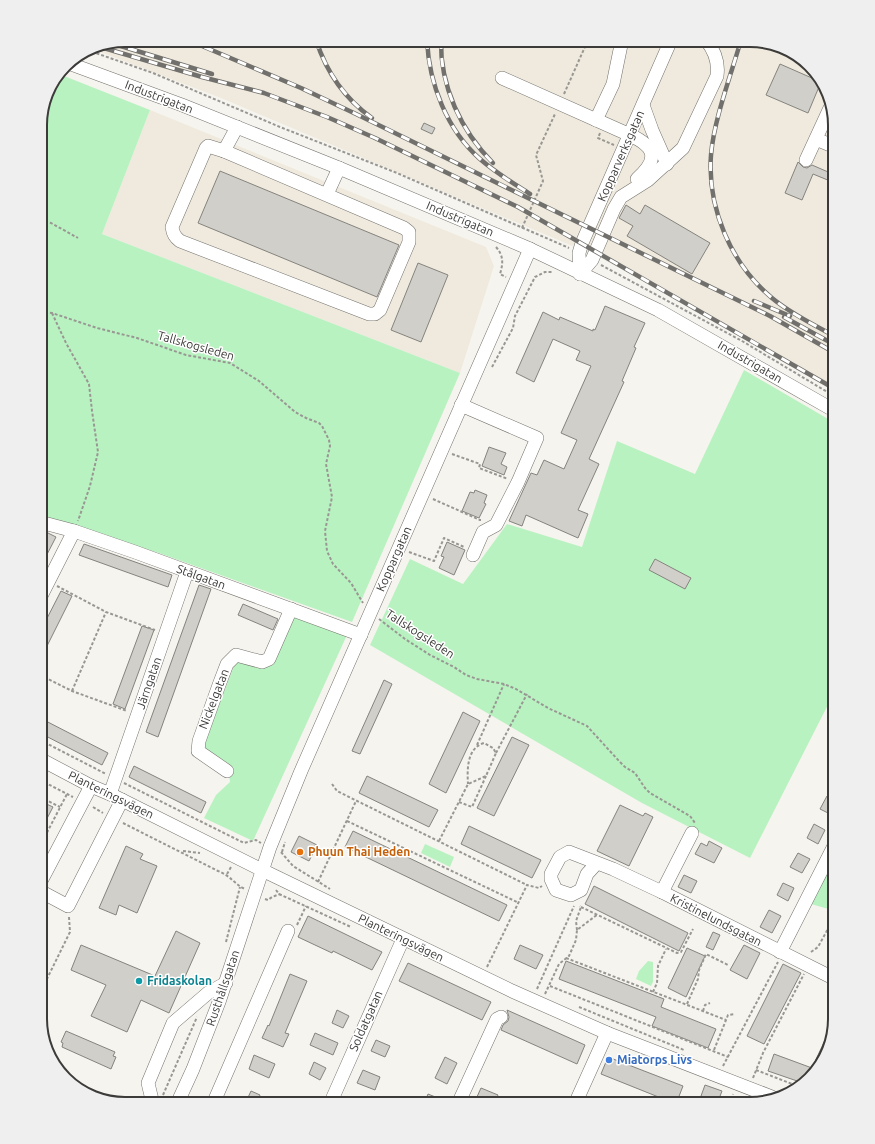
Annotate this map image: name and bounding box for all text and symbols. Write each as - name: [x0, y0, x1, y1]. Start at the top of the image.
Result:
- street label: Industrigatan: [123, 78, 195, 115]
- street label: Kopparverksgatan: [595, 108, 646, 203]
- street label: Industrigatan: [425, 198, 496, 239]
- street label: Tallskogsleden: [156, 328, 236, 363]
- street label: Industrigatan: [716, 338, 785, 385]
- street label: Koppargatan: [373, 524, 414, 593]
- street label: Stålgatan: [175, 562, 227, 591]
- street label: Tallskogsleden: [384, 607, 457, 661]
- street label: Järngatan: [134, 655, 164, 711]
- street label: Nickelgatan: [196, 667, 231, 731]
- street label: Planteringsvägen: [66, 768, 156, 821]
- place label: Phuun Thai Heden: [308, 845, 410, 858]
- marker: Phuun Thai Heden: [295, 847, 305, 857]
- street label: Kristinelundsgatan: [668, 891, 764, 948]
- street label: Planteringsvägen: [356, 911, 446, 964]
- street label: Rusthållsgatan: [203, 948, 242, 1028]
- place label: Fridaskolan: [147, 974, 212, 987]
- marker: Fridaskolan: [134, 976, 144, 986]
- street label: Soldatgatan: [346, 988, 385, 1053]
- place label: Miatorps Livs: [617, 1053, 693, 1066]
- marker: Miatorps Livs: [604, 1055, 614, 1065]

